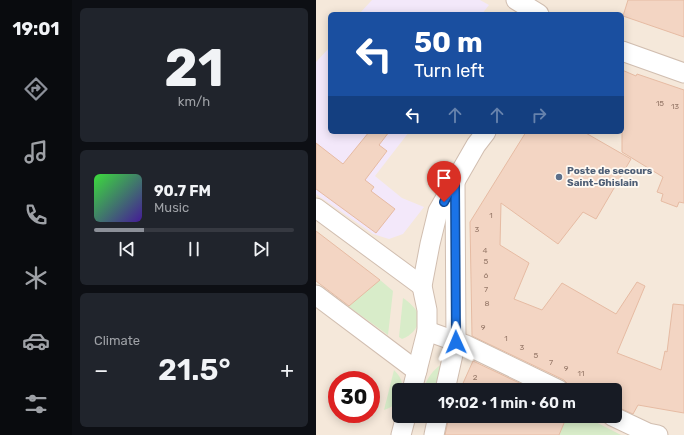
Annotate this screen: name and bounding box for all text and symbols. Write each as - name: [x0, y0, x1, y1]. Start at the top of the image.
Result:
- text: 19:01: [13, 18, 59, 40]
- text: 50 m: [414, 26, 483, 59]
- icon: left: [348, 28, 400, 80]
- text: 21: [164, 37, 224, 99]
- text: Turn left: [414, 60, 484, 82]
- icon: directions: [22, 75, 50, 103]
- text: km/h: [178, 94, 210, 109]
- house number: 15: [656, 99, 664, 108]
- house number: 13: [671, 102, 679, 111]
- icon: left: [402, 104, 424, 126]
- icon: ahead: [444, 104, 466, 126]
- icon: ahead: [486, 104, 508, 126]
- icon: right: [528, 104, 550, 126]
- icon: music: [22, 138, 50, 166]
- pin: [427, 161, 461, 202]
- place label: Poste de secours Saint-Ghislain: [567, 165, 653, 189]
- icon: arrive: [433, 167, 455, 189]
- marker: Poste de secours Saint-Ghislain: [554, 172, 564, 182]
- text: 90.7 FM: [154, 182, 211, 200]
- text: Music: [154, 200, 189, 215]
- icon: phone: [22, 201, 50, 229]
- house number: 1: [489, 211, 493, 220]
- house number: 3: [475, 225, 480, 234]
- icon: previous: [116, 238, 138, 260]
- icon: pause: [183, 238, 205, 260]
- icon: next: [250, 238, 272, 260]
- house number: 4: [483, 246, 488, 255]
- house number: 5: [484, 257, 489, 266]
- icon: climate: [22, 264, 50, 292]
- house number: 6: [484, 271, 489, 280]
- house number: 7: [484, 285, 488, 294]
- house number: 8: [484, 299, 490, 308]
- position arrow: [435, 321, 477, 363]
- house number: 9: [481, 323, 486, 332]
- icon: car: [22, 327, 50, 355]
- text: Climate: [94, 333, 140, 348]
- house number: 1: [504, 334, 508, 343]
- house number: 3: [520, 343, 525, 352]
- house number: 5: [534, 351, 539, 360]
- text: 21.5°: [158, 352, 231, 388]
- text: −: [94, 357, 108, 384]
- text: +: [280, 357, 294, 384]
- house number: 7: [549, 358, 553, 367]
- house number: 9: [564, 364, 569, 373]
- house number: 11: [578, 369, 584, 378]
- speed limit sign: 30: [328, 371, 380, 423]
- house number: 2: [473, 373, 478, 382]
- icon: filters: [22, 390, 50, 418]
- text: 19:02 · 1 min · 60 m: [438, 394, 576, 412]

